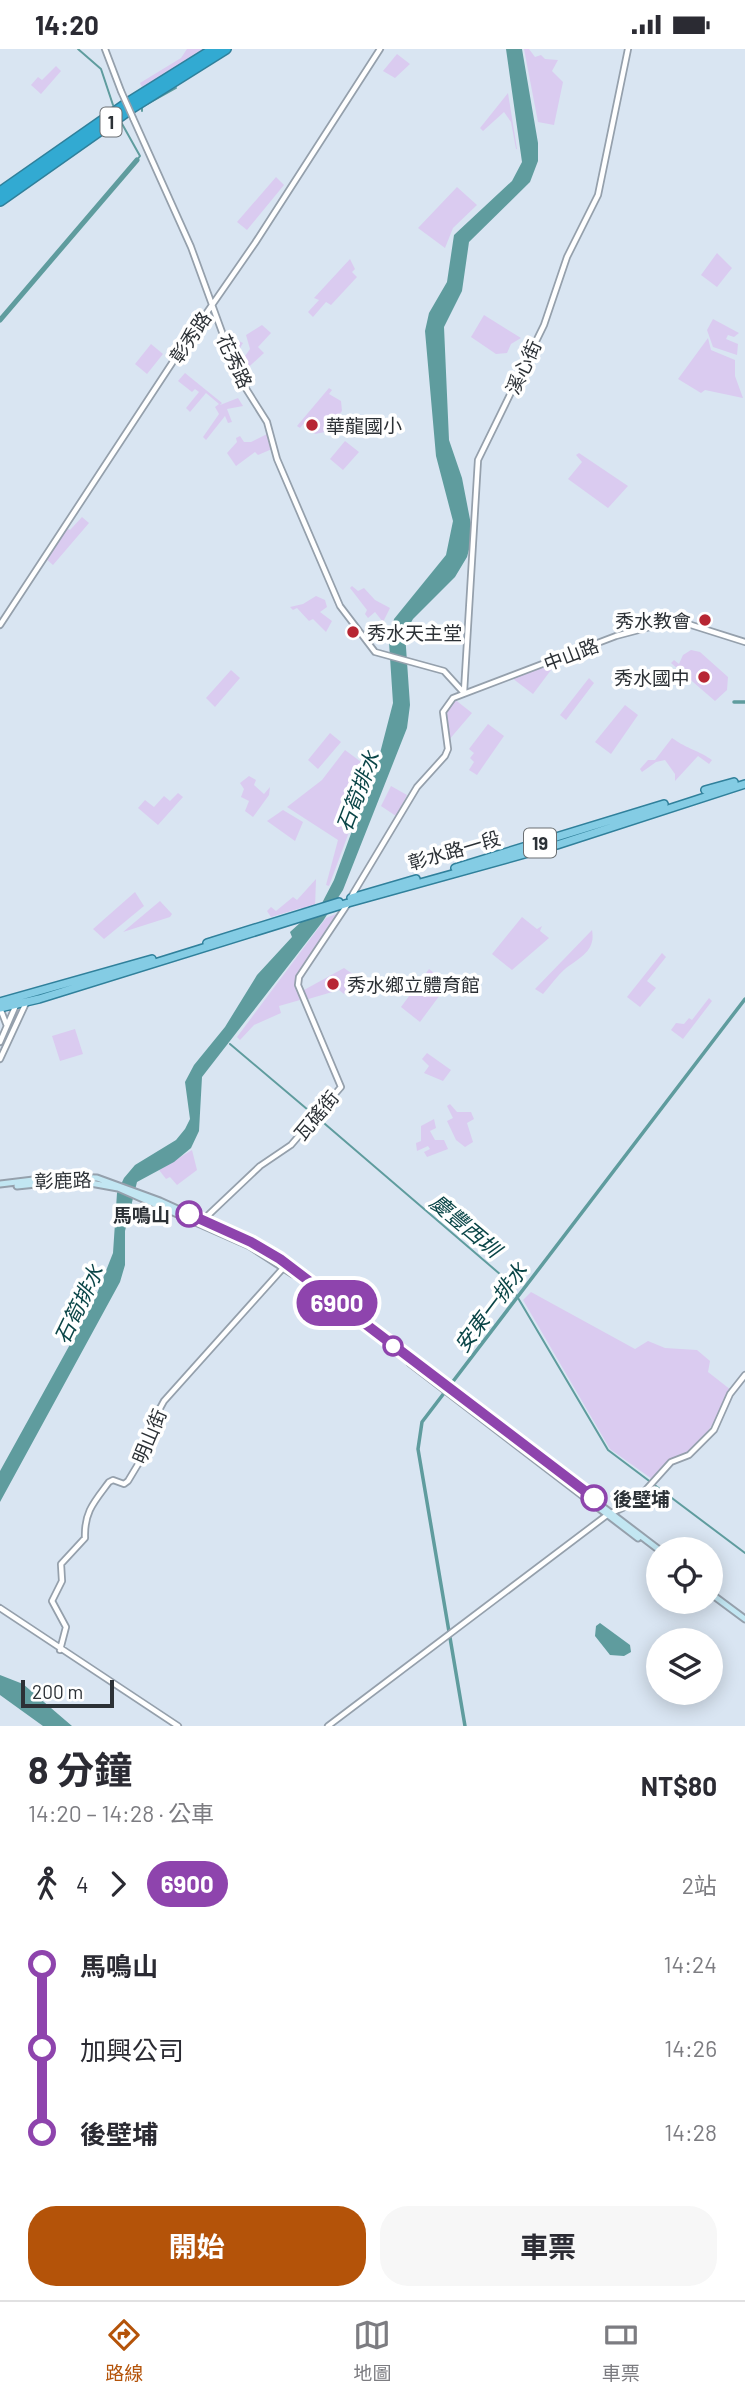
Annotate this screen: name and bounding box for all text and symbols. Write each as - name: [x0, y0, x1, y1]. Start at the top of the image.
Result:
- text: 14:20: [35, 9, 99, 40]
- road number: 1: [100, 107, 122, 137]
- street label: 彰秀路: [165, 307, 215, 367]
- street label: 花秀路: [213, 330, 257, 392]
- street label: 溪心街: [501, 336, 545, 398]
- place label: 華龍國小: [326, 414, 402, 437]
- marker: 華龍國小: [304, 417, 320, 433]
- place label: 秀水教會: [615, 609, 691, 632]
- marker: 秀水教會: [697, 612, 713, 628]
- place label: 秀水天主堂: [367, 621, 462, 644]
- marker: 秀水天主堂: [345, 624, 361, 640]
- street label: 中山路: [540, 633, 602, 675]
- place label: 秀水國中: [614, 666, 690, 689]
- marker: 秀水國中: [696, 669, 712, 685]
- water label: 石筍排水: [330, 746, 384, 835]
- street label: 彰水路一段: [405, 826, 503, 874]
- road number: 19: [524, 829, 556, 857]
- place label: 秀水鄉立體育館: [347, 973, 480, 996]
- marker: 秀水鄉立體育館: [325, 976, 341, 992]
- street label: 瓦磘街: [289, 1086, 343, 1144]
- street label: 彰鹿路: [34, 1168, 92, 1192]
- water label: 慶豐西圳: [426, 1188, 509, 1264]
- marker: 馬鳴山: [176, 1201, 202, 1227]
- place label: 馬鳴山: [113, 1203, 170, 1226]
- water label: 安東一排水: [448, 1257, 532, 1356]
- water label: 石筍排水: [48, 1260, 108, 1347]
- line badge: 6900: [288, 1280, 386, 1326]
- text: 6900: [311, 1288, 364, 1317]
- unlabelled marker: [383, 1336, 403, 1356]
- street label: 明山街: [127, 1405, 171, 1467]
- marker: 後壁埔: [581, 1485, 607, 1511]
- place label: 後壁埔: [613, 1487, 670, 1510]
- map controls: [646, 1537, 723, 1705]
- button: locate: [646, 1537, 723, 1614]
- button: layers: [646, 1628, 723, 1705]
- scale bar: [21, 1677, 114, 1709]
- text: 200 m: [32, 1680, 83, 1703]
- text: 8 分鐘: [28, 1746, 132, 1792]
- text: NT$80: [641, 1770, 717, 1801]
- text: 14:20 – 14:28 · 公車: [28, 1799, 214, 1827]
- icon: walk: [28, 1865, 66, 1903]
- icon: forward: [99, 1865, 137, 1903]
- text: 6900: [161, 1869, 214, 1898]
- text: 4: [76, 1870, 89, 1898]
- text: 2站: [682, 1871, 717, 1899]
- text: 馬鳴山: [80, 1950, 158, 1981]
- text: 14:24: [663, 1950, 717, 1978]
- text: 加興公司: [80, 2034, 184, 2065]
- text: 14:26: [664, 2034, 717, 2062]
- text: 後壁埔: [80, 2118, 158, 2149]
- text: 14:28: [664, 2118, 717, 2146]
- button: 開始: [28, 2206, 366, 2286]
- button: 車票: [380, 2206, 717, 2286]
- tab: 路線: [105, 2316, 143, 2385]
- tab: 地圖: [353, 2316, 392, 2385]
- tab: 車票: [602, 2316, 640, 2385]

